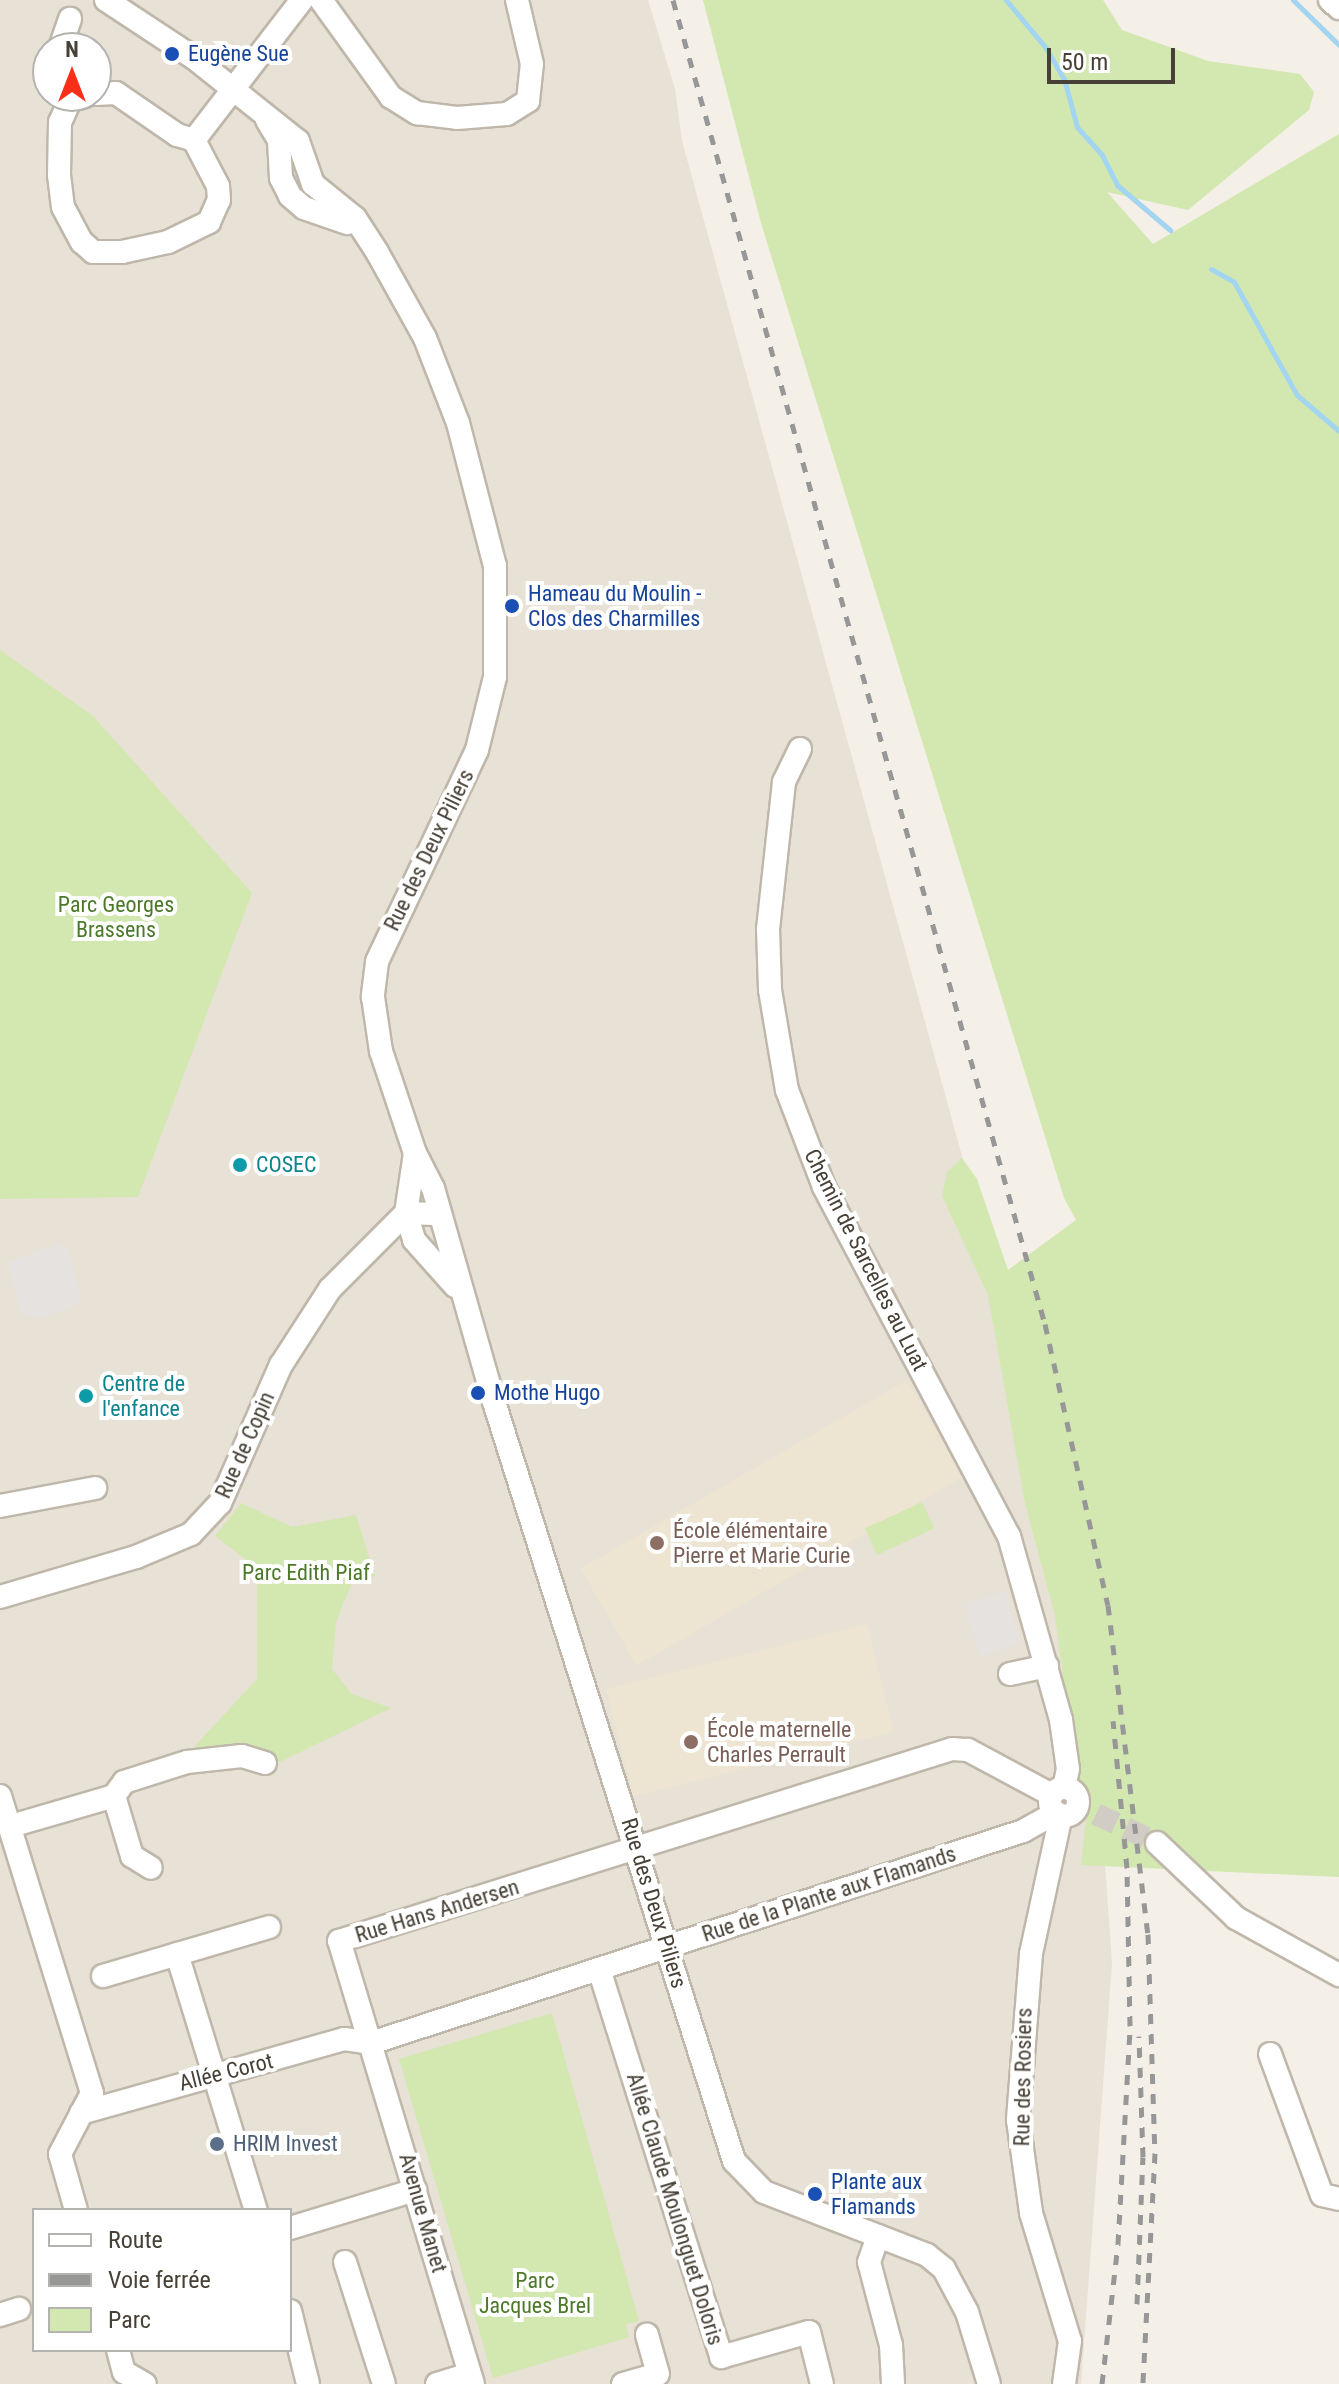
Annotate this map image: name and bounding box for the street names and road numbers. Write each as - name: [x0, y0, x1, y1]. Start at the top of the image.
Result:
- street label: Rue des Deux Piliers: [378, 765, 480, 935]
- street label: Chemin de Sarcelles au Luat: [799, 1145, 933, 1375]
- street label: Rue de Copin: [210, 1388, 280, 1502]
- street label: Rue des Deux Piliers: [616, 1815, 692, 1991]
- street label: Rue de la Plante aux Flamands: [699, 1840, 959, 1948]
- street label: Rue Hans Andersen: [352, 1874, 522, 1948]
- street label: Rue des Rosiers: [1009, 2007, 1037, 2147]
- street label: Allée Corot: [176, 2048, 276, 2096]
- street label: Allée Claude Moulonguet Doloris: [621, 2070, 729, 2348]
- street label: Avenue Manet: [393, 2150, 453, 2276]

